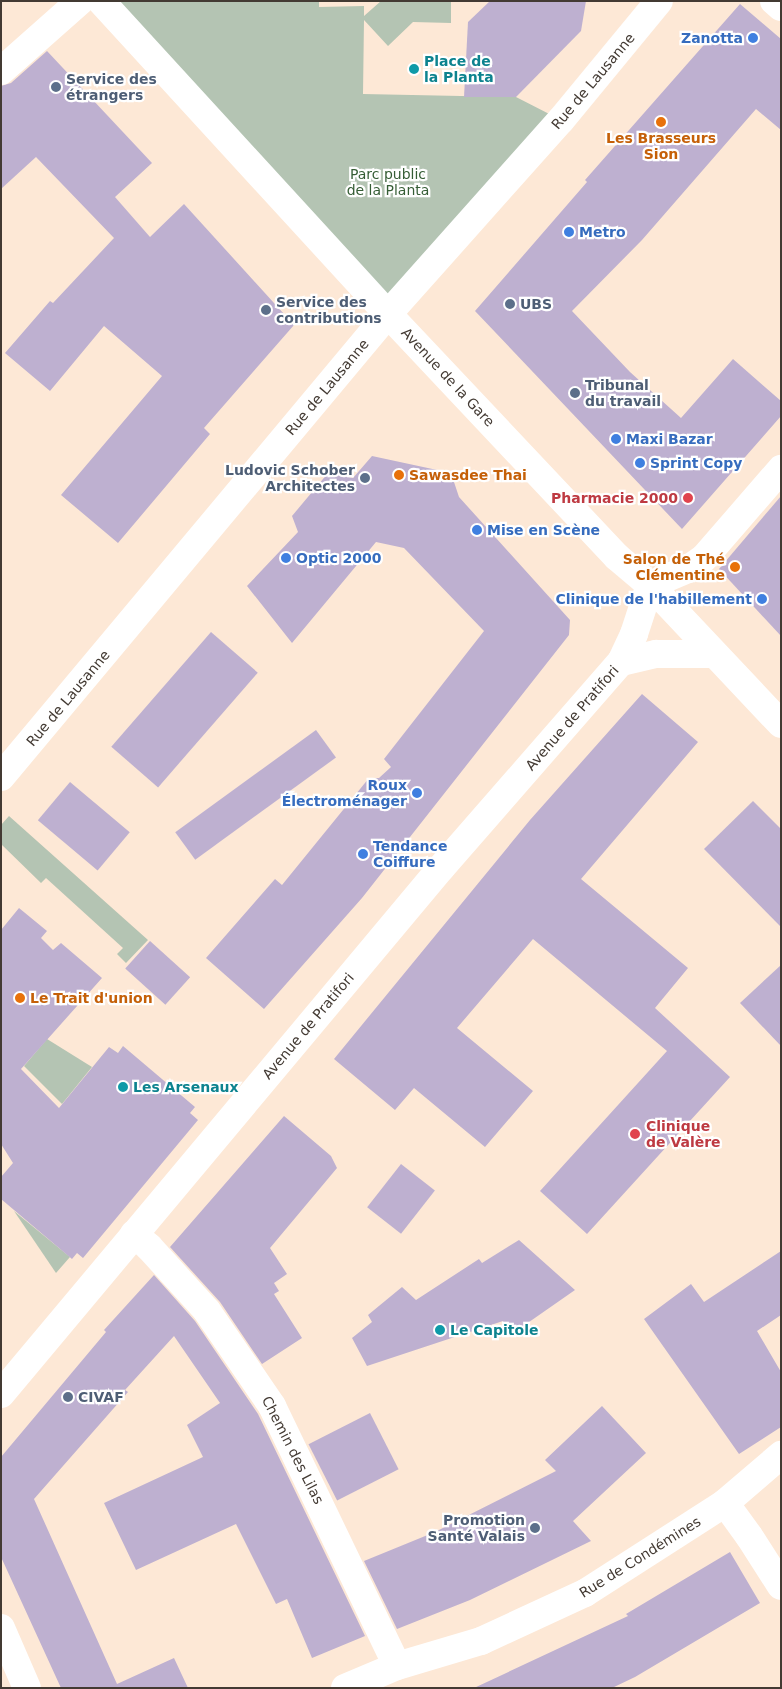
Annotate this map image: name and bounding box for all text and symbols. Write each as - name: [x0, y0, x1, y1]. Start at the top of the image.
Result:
- street label: Rue de Lausanne: [548, 29, 638, 133]
- place label: Zanotta: [681, 30, 743, 46]
- marker: Zanotta: [747, 32, 759, 44]
- place label: Place de la Planta: [424, 53, 494, 85]
- marker: Place de la Planta: [408, 63, 420, 75]
- place label: Service des étrangers: [66, 71, 157, 104]
- marker: Service des étrangers: [50, 81, 62, 93]
- marker: Les Brasseurs Sion: [655, 116, 667, 128]
- place label: Les Brasseurs Sion: [606, 130, 716, 162]
- park label: Parc public de la Planta: [347, 166, 429, 198]
- place label: Metro: [579, 224, 626, 240]
- marker: Metro: [563, 226, 575, 238]
- place label: Service des contributions: [276, 294, 382, 326]
- place label: UBS: [520, 296, 552, 312]
- marker: UBS: [504, 298, 516, 310]
- marker: Service des contributions: [260, 304, 272, 316]
- street label: Avenue de la Gare: [398, 324, 498, 430]
- street label: Rue de Lausanne: [282, 335, 372, 439]
- place label: Tribunal du travail: [585, 377, 661, 410]
- marker: Tribunal du travail: [569, 387, 581, 399]
- place label: Maxi Bazar: [626, 431, 713, 447]
- marker: Maxi Bazar: [610, 433, 622, 445]
- place label: Sprint Copy: [650, 455, 742, 471]
- marker: Sprint Copy: [634, 457, 646, 469]
- place label: Ludovic Schober Architectes: [225, 462, 355, 494]
- place label: Sawasdee Thai: [409, 467, 527, 483]
- marker: Sawasdee Thai: [393, 469, 405, 481]
- marker: Ludovic Schober Architectes: [359, 472, 371, 484]
- place label: Pharmacie 2000: [551, 490, 678, 506]
- marker: Pharmacie 2000: [682, 492, 694, 504]
- place label: Mise en Scène: [487, 522, 600, 538]
- marker: Mise en Scène: [471, 524, 483, 536]
- place label: Optic 2000: [296, 550, 382, 566]
- place label: Salon de Thé Clémentine: [623, 551, 725, 584]
- marker: Optic 2000: [280, 552, 292, 564]
- marker: Salon de Thé Clémentine: [729, 561, 741, 573]
- place label: Clinique de l'habillement: [555, 591, 752, 607]
- marker: Clinique de l'habillement: [756, 593, 768, 605]
- street label: Rue de Lausanne: [23, 646, 113, 750]
- street label: Avenue de Pratifori: [522, 662, 622, 774]
- place label: Roux Électroménager: [282, 777, 407, 810]
- marker: Roux Électroménager: [411, 787, 423, 799]
- place label: Tendance Coiffure: [373, 838, 447, 870]
- marker: Tendance Coiffure: [357, 848, 369, 860]
- street label: Avenue de Pratifori: [259, 969, 357, 1083]
- place label: Le Trait d'union: [30, 990, 153, 1006]
- marker: Le Trait d'union: [14, 992, 26, 1004]
- place label: Les Arsenaux: [133, 1079, 239, 1095]
- marker: Les Arsenaux: [117, 1081, 129, 1093]
- place label: Clinique de Valère: [646, 1118, 721, 1150]
- marker: Clinique de Valère: [628, 1127, 642, 1141]
- place label: Le Capitole: [450, 1322, 538, 1338]
- marker: Le Capitole: [434, 1324, 446, 1336]
- place label: CIVAF: [78, 1389, 124, 1405]
- marker: CIVAF: [62, 1391, 74, 1403]
- street label: Chemin des Lilas: [259, 1393, 327, 1507]
- place label: Promotion Santé Valais: [428, 1512, 525, 1544]
- street label: Rue de Condémines: [576, 1513, 704, 1601]
- marker: Promotion Santé Valais: [529, 1522, 541, 1534]

